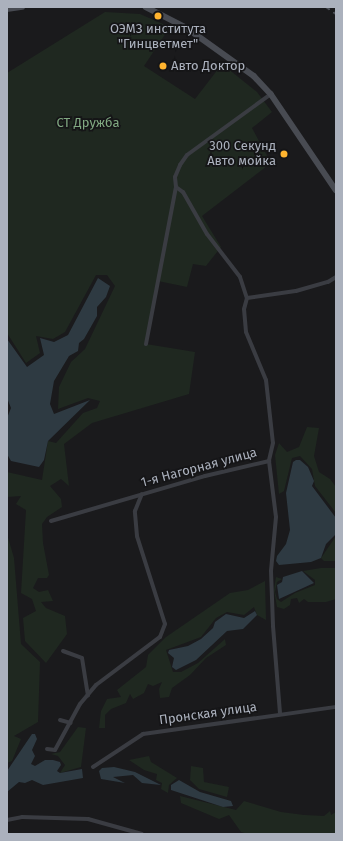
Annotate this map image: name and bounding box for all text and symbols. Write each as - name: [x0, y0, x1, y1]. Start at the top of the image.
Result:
- marker: ОЭМЗ института "Гинцветмет": [153, 11, 163, 21]
- place label: ОЭМЗ института "Гинцветмет": [110, 22, 206, 53]
- place label: Авто Доктор: [171, 58, 245, 74]
- marker: Авто Доктор: [158, 61, 168, 71]
- park label: СТ Дружба: [56, 115, 120, 131]
- place label: 300 Секунд Авто мойка: [207, 139, 276, 170]
- marker: 300 Секунд Авто мойка: [279, 149, 289, 159]
- street label: 1-я Нагорная улица: [139, 445, 259, 491]
- street label: Пронская улица: [158, 699, 258, 729]

